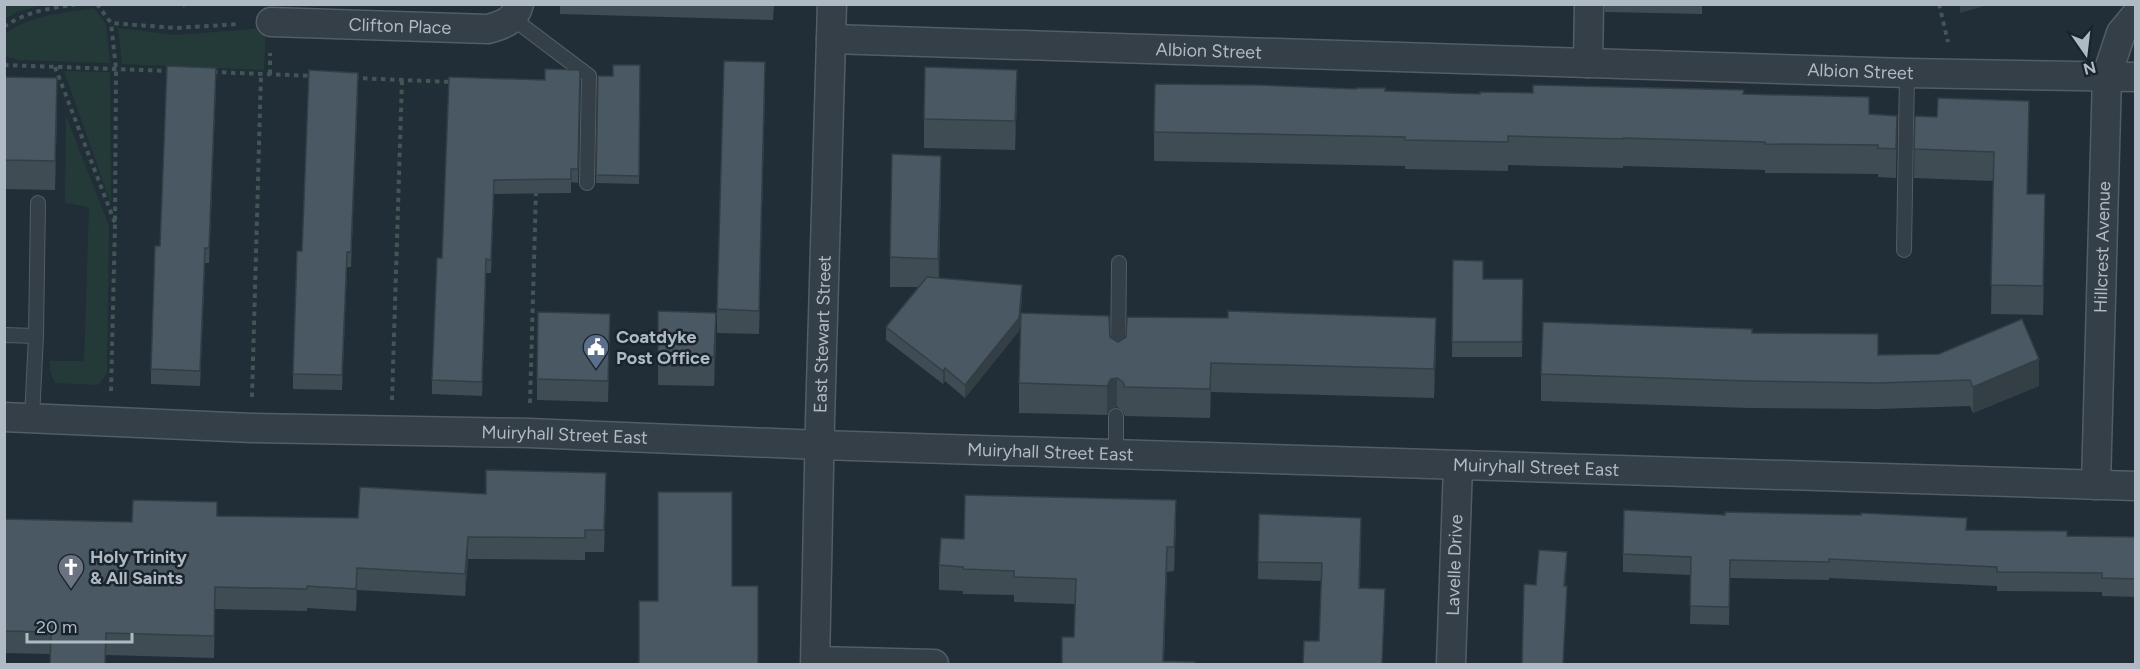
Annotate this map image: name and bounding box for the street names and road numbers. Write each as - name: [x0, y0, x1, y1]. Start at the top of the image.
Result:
- street label: Clifton Place: [348, 14, 452, 39]
- street label: Albion Street: [1155, 38, 1262, 64]
- street label: Albion Street: [1807, 59, 1914, 84]
- street label: Hillcrest Avenue: [2090, 181, 2115, 313]
- street label: East Stewart Street: [809, 255, 836, 413]
- street label: Muiryhall Street East: [481, 421, 649, 449]
- street label: Muiryhall Street East: [967, 439, 1134, 466]
- street label: Muiryhall Street East: [1453, 454, 1620, 481]
- street label: Lavelle Drive: [1442, 514, 1467, 616]

